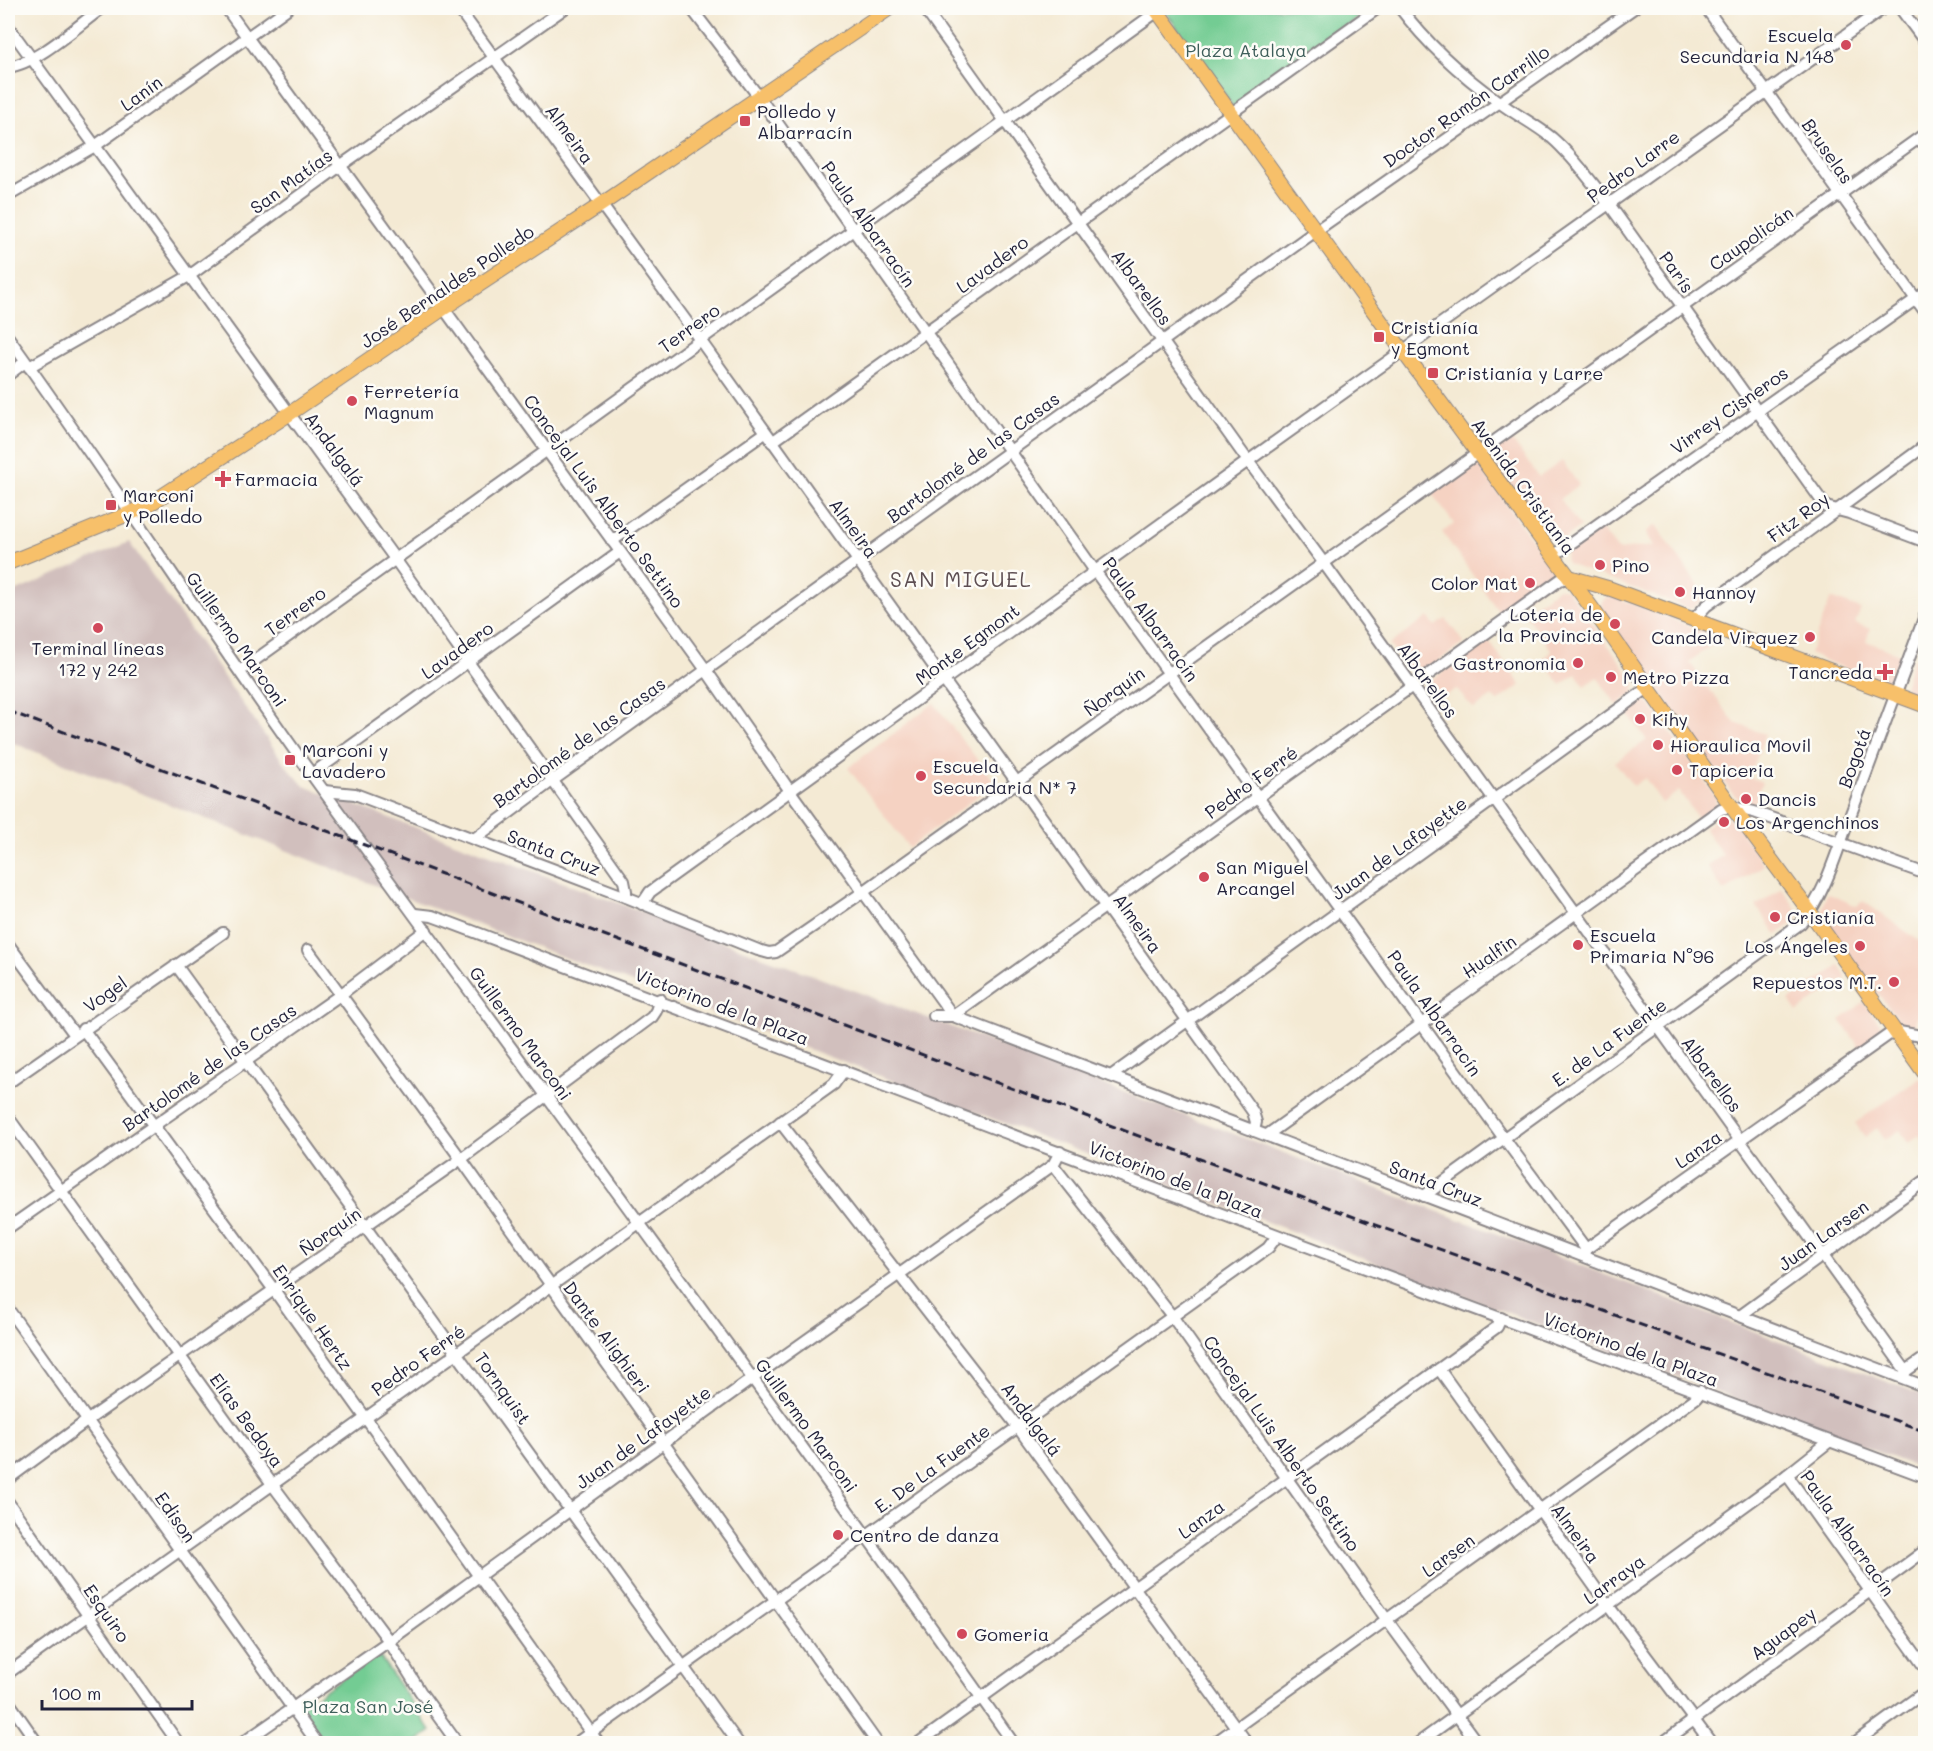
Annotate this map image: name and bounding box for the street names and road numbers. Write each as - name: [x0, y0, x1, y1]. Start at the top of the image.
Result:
- street label: Doctor Ramón Carrillo: [1378, 39, 1554, 173]
- street label: Lanín: [115, 70, 167, 116]
- street label: Almeira: [540, 99, 600, 169]
- street label: Bruselas: [1797, 114, 1859, 188]
- street label: Pedro Larre: [1582, 124, 1684, 208]
- street label: San Matías: [245, 143, 337, 219]
- street label: Paula Albarracín: [817, 156, 921, 292]
- street label: Caupolicán: [1704, 200, 1798, 276]
- street label: José Bernaldes Polledo: [356, 219, 539, 353]
- street label: Lavadero: [951, 230, 1033, 298]
- street label: Albarellos: [1106, 244, 1178, 330]
- street label: París: [1654, 246, 1700, 298]
- street label: Terrero: [654, 298, 725, 358]
- street label: Virrey Cisneros: [1666, 361, 1792, 459]
- street label: Bartolomé de las Casas: [882, 386, 1064, 528]
- street label: Concejal Luis Alberto Settino: [518, 389, 690, 613]
- street label: Andalgalá: [300, 407, 370, 491]
- street label: Avenida Cristianía: [1466, 413, 1582, 559]
- street label: Fitz Roy: [1762, 486, 1834, 548]
- street label: Almeira: [824, 493, 884, 563]
- street label: Paula Albarracín: [1098, 552, 1204, 686]
- street label: Guillermo Marconi: [181, 567, 293, 711]
- street label: Terrero: [260, 581, 331, 641]
- street label: Monte Egmont: [910, 598, 1024, 690]
- street label: Lavadero: [416, 616, 498, 684]
- street label: Albarellos: [1392, 637, 1464, 723]
- street label: Ñorquín: [1079, 661, 1149, 721]
- street label: Bartolomé de las Casas: [488, 671, 670, 813]
- street label: Bogotá: [1832, 725, 1876, 791]
- street label: Pedro Ferré: [1200, 740, 1302, 824]
- street label: Juan de Lafayette: [1327, 791, 1471, 905]
- street label: Santa Cruz: [504, 823, 604, 881]
- street label: Almeira: [1108, 888, 1168, 958]
- street label: Hualfin: [1457, 929, 1521, 983]
- street label: Paula Albarracín: [1383, 945, 1487, 1081]
- street label: Guillermo Marconi: [464, 961, 578, 1105]
- street label: Victorino de la Plaza: [631, 962, 813, 1050]
- street label: Vogel: [78, 970, 132, 1018]
- street label: E. de La Fuente: [1547, 992, 1671, 1092]
- street label: Bartolomé de las Casas: [117, 998, 301, 1136]
- street label: Albarellos: [1676, 1031, 1748, 1117]
- street label: Lanza: [1670, 1124, 1726, 1174]
- street label: Victorino de la Plaza: [1085, 1135, 1267, 1223]
- street label: Santa Cruz: [1386, 1154, 1486, 1212]
- street label: Juan Larsen: [1773, 1194, 1873, 1276]
- street label: Ñorquín: [294, 1201, 366, 1261]
- street label: Enrique Hertz: [268, 1259, 358, 1375]
- street label: Dante Alighieri: [558, 1276, 656, 1398]
- street label: Victorino de la Plaza: [1540, 1306, 1722, 1392]
- street label: Pedro Ferré: [366, 1319, 470, 1401]
- street label: Concejal Luis Alberto Settino: [1198, 1330, 1366, 1556]
- street label: Tornquist: [469, 1347, 537, 1429]
- street label: Guillermo Marconi: [750, 1353, 864, 1497]
- street label: Elías Bedoya: [205, 1368, 289, 1472]
- street label: Andalgalá: [996, 1377, 1068, 1461]
- street label: Juan de Lafayette: [571, 1380, 715, 1494]
- street label: E. De La Fuente: [869, 1418, 995, 1518]
- street label: Paula Albarracín: [1796, 1465, 1900, 1601]
- street label: Edison: [150, 1487, 202, 1547]
- street label: Lanza: [1173, 1494, 1229, 1544]
- street label: Almeira: [1546, 1498, 1606, 1568]
- street label: Larsen: [1417, 1528, 1479, 1582]
- street label: Larraya: [1578, 1549, 1650, 1609]
- street label: Esquiro: [78, 1579, 136, 1647]
- street label: Aguapey: [1745, 1601, 1821, 1665]

